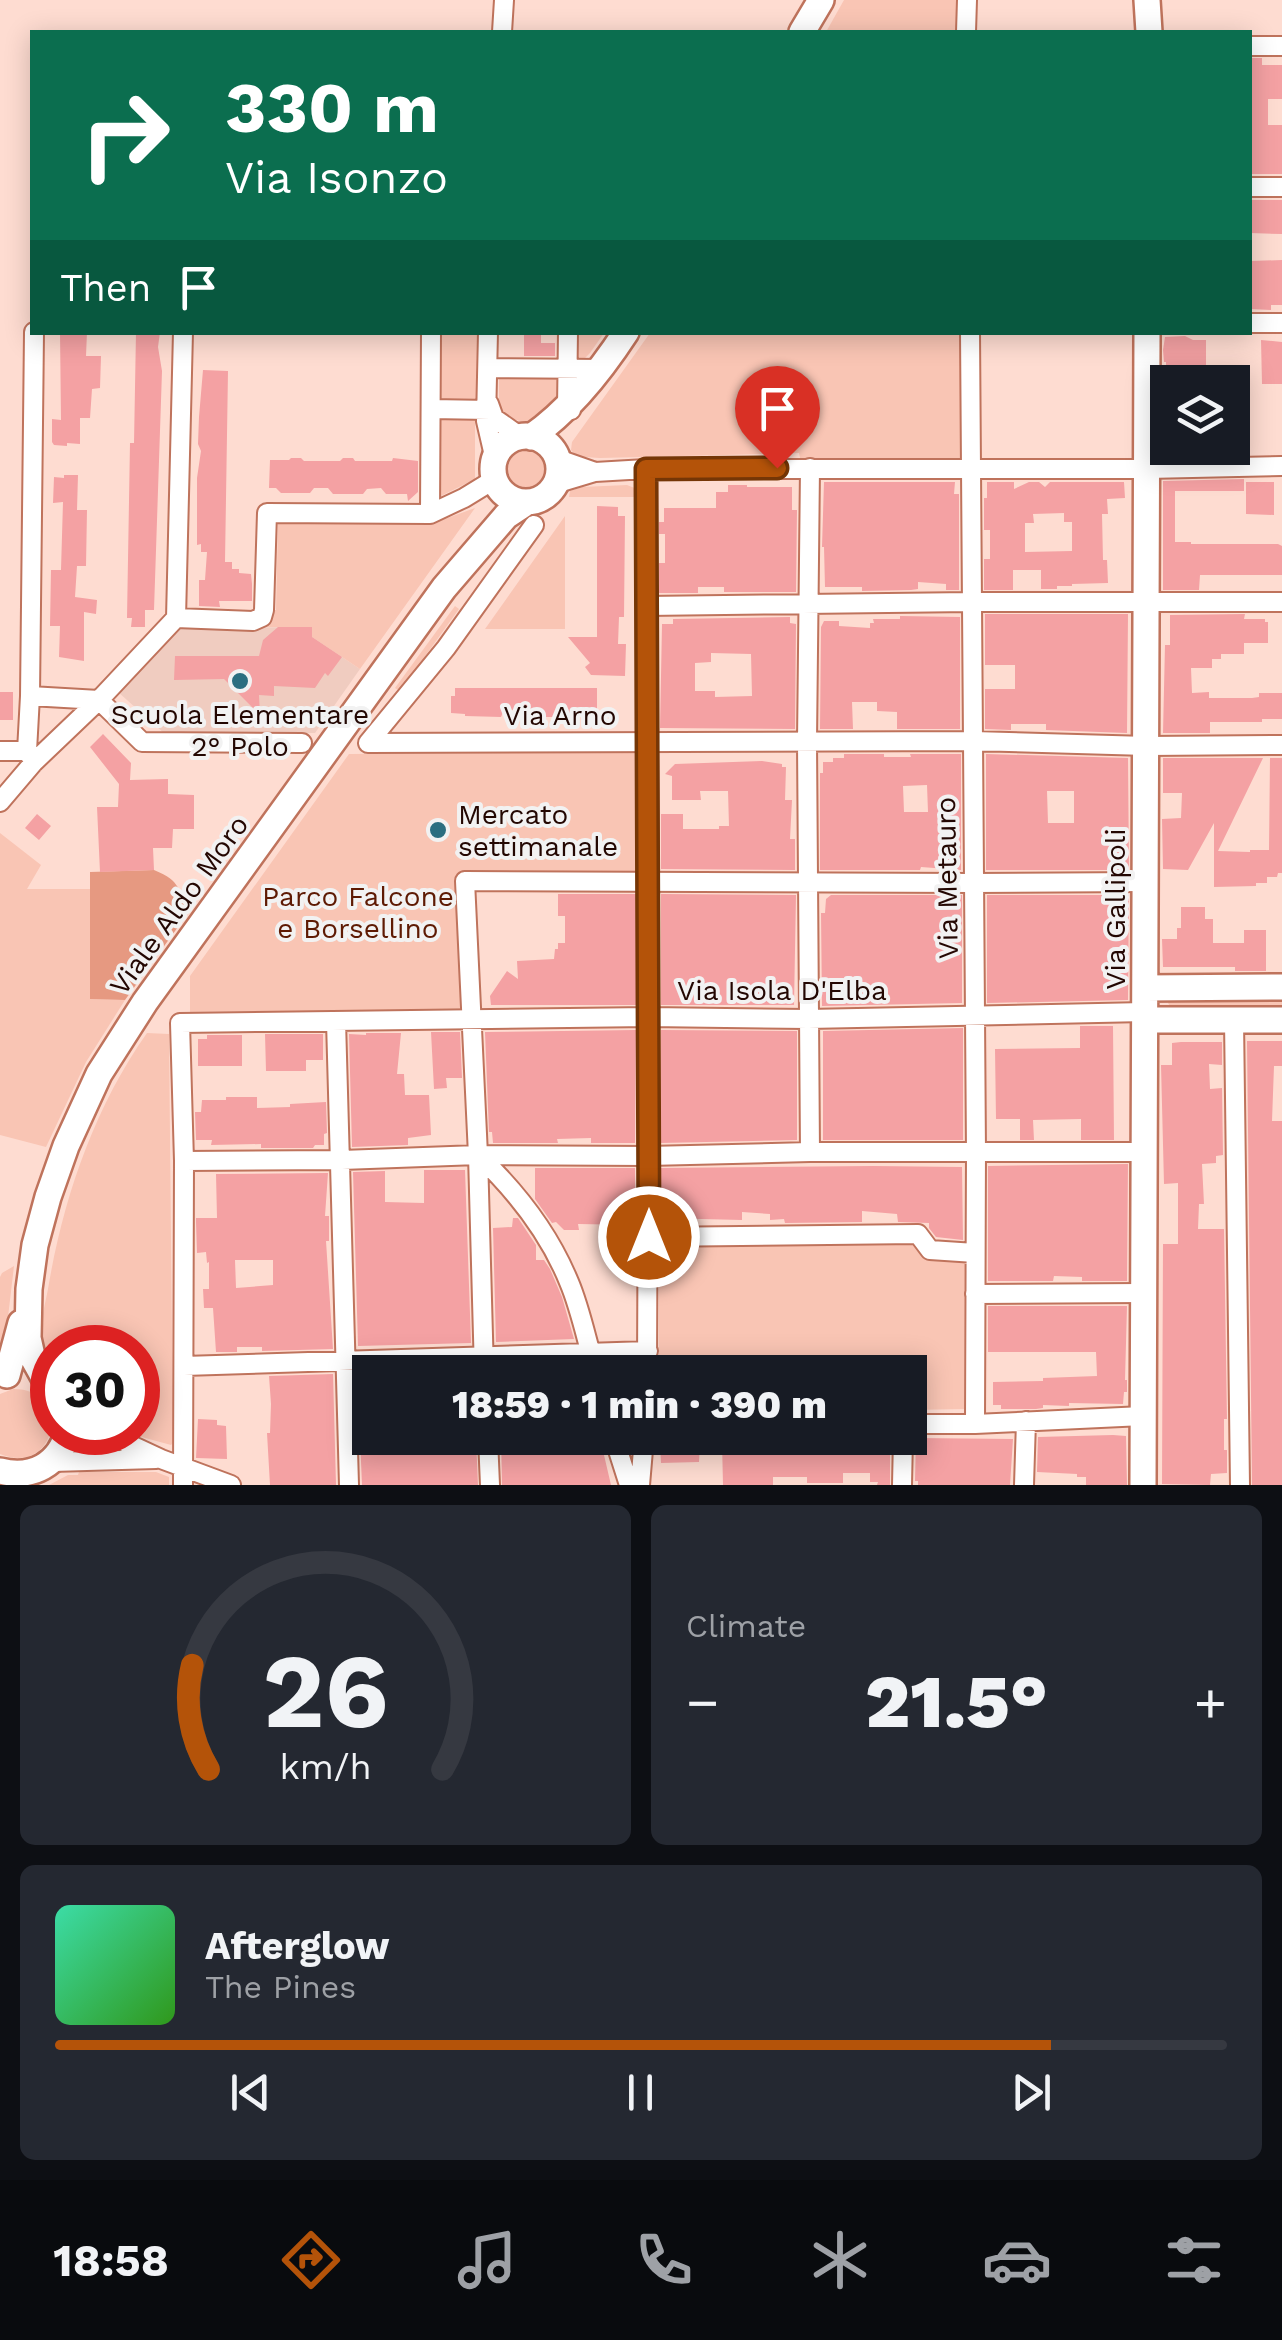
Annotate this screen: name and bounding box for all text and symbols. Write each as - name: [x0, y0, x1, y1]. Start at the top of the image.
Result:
- text: 330 m: [225, 67, 439, 149]
- icon: right: [60, 70, 190, 200]
- text: Via Isonzo: [225, 151, 448, 204]
- icon: arrive: [171, 260, 226, 315]
- text: Then: [60, 266, 151, 310]
- map controls: [1150, 365, 1250, 465]
- button: layers: [1150, 365, 1250, 465]
- pin: [735, 366, 820, 469]
- icon: arrive: [750, 381, 805, 436]
- marker: Scuola Elementare 2° Polo: [229, 670, 251, 692]
- place label: Scuola Elementare 2° Polo: [111, 698, 369, 763]
- street label: Via Arno: [503, 699, 617, 732]
- street label: Via Metauro: [929, 797, 965, 959]
- place label: Mercato settimanale: [458, 798, 618, 863]
- street label: Viale Aldo Moro: [103, 809, 255, 1001]
- marker: Mercato settimanale: [427, 819, 449, 841]
- street label: Via Gallipoli: [1099, 828, 1132, 990]
- park label: Parco Falcone e Borsellino: [262, 880, 454, 945]
- street label: Via Isola D'Elba: [677, 974, 887, 1007]
- position arrow: [597, 1185, 701, 1289]
- speed limit sign: 30: [30, 1325, 160, 1455]
- text: 18:59 · 1 min · 390 m: [452, 1383, 827, 1427]
- text: Climate: [686, 1607, 806, 1645]
- text: 26: [262, 1630, 389, 1752]
- text: 21.5°: [865, 1657, 1048, 1745]
- text: −: [686, 1670, 719, 1734]
- text: +: [1194, 1670, 1227, 1734]
- text: km/h: [279, 1746, 372, 1788]
- text: Afterglow: [205, 1924, 390, 1968]
- text: The Pines: [205, 1968, 356, 2006]
- icon: previous: [223, 2065, 278, 2120]
- icon: pause: [613, 2065, 668, 2120]
- icon: next: [1004, 2065, 1059, 2120]
- icon: directions: [276, 2225, 346, 2295]
- icon: music: [452, 2225, 522, 2295]
- icon: phone: [629, 2225, 699, 2295]
- icon: climate: [805, 2225, 875, 2295]
- icon: car: [982, 2225, 1052, 2295]
- icon: filters: [1159, 2225, 1229, 2295]
- text: 18:58: [53, 2234, 169, 2287]

